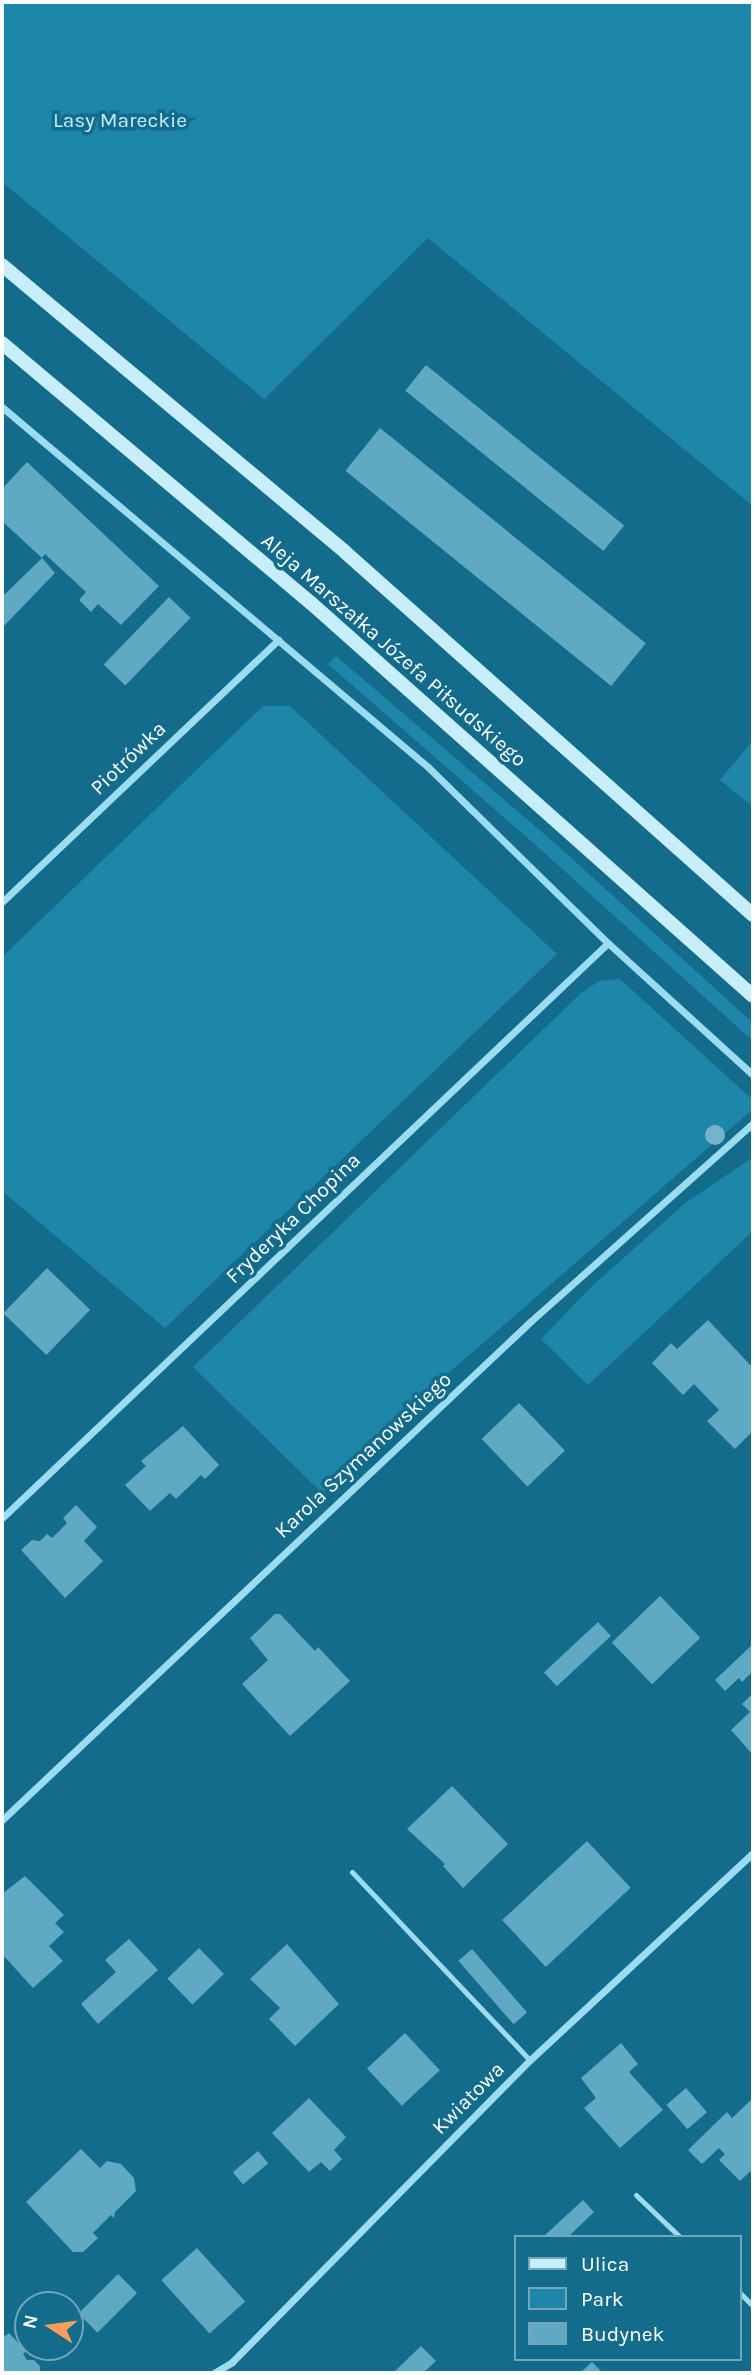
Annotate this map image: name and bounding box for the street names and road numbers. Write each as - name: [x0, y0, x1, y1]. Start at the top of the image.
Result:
- street label: Aleja Marszałka Józefa Piłsudskiego: [256, 528, 532, 772]
- street label: Piotrówka: [85, 716, 171, 800]
- street label: Fryderyka Chopina: [221, 1147, 365, 1289]
- street label: Karola Szymanowskiego: [270, 1367, 456, 1543]
- street label: Kwiatowa: [427, 2057, 509, 2139]

